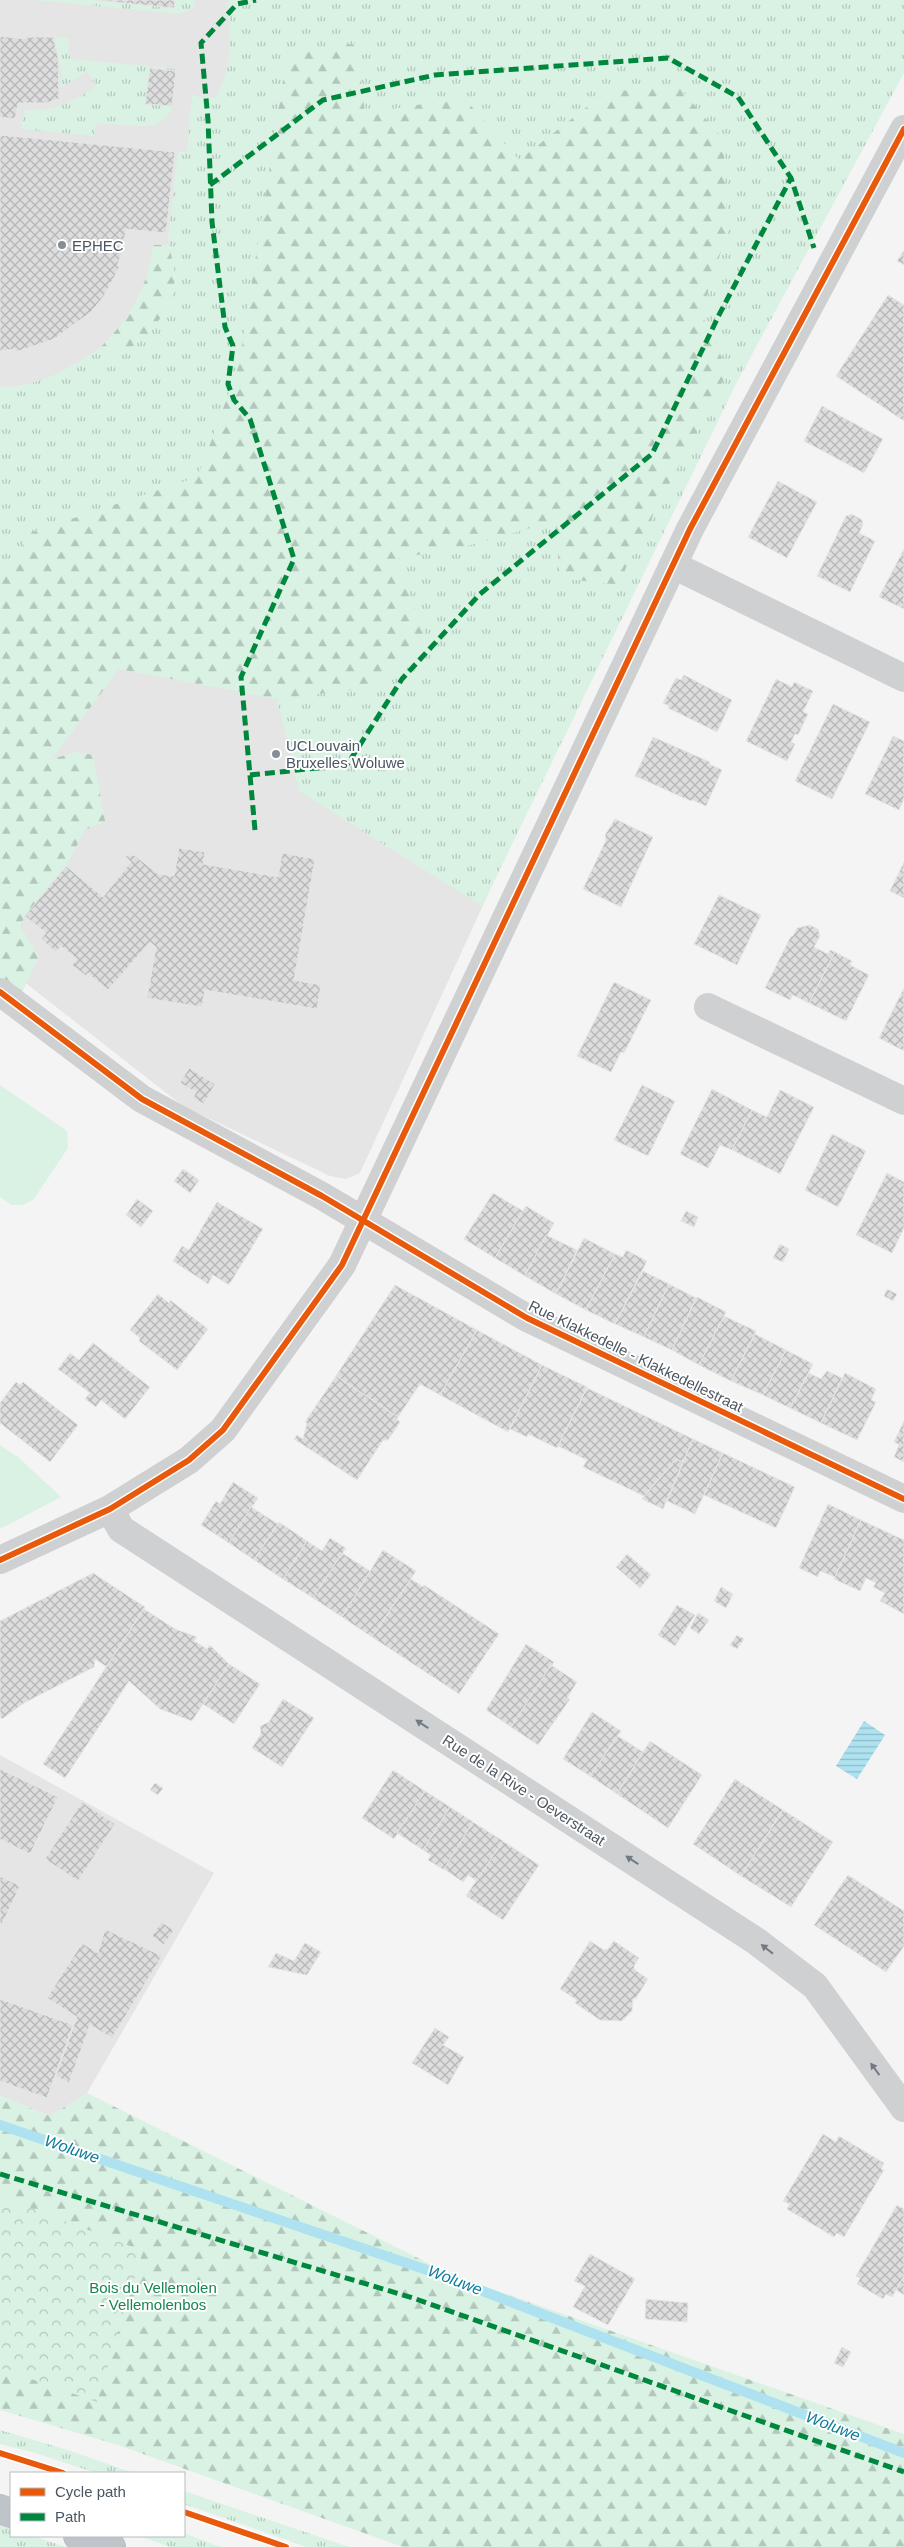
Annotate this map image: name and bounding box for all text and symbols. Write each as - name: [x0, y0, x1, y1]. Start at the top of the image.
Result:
- place label: EPHEC: [72, 237, 124, 254]
- marker: EPHEC: [56, 239, 68, 251]
- place label: UCLouvain Bruxelles Woluwe: [286, 737, 405, 771]
- marker: UCLouvain Bruxelles Woluwe: [270, 748, 282, 760]
- street label: Rue Klakkedelle - Klakkedellestraat: [526, 1297, 747, 1416]
- one-way arrow: [415, 1719, 428, 1728]
- street label: Rue de la Rive - Oeverstraat: [440, 1731, 609, 1849]
- one-way arrow: [625, 1855, 638, 1864]
- one-way arrow: [760, 1944, 774, 1954]
- one-way arrow: [870, 2062, 880, 2076]
- water label: Woluwe: [42, 2132, 102, 2166]
- water label: Woluwe: [425, 2262, 485, 2298]
- park label: Bois du Vellemolen - Vellemolenbos: [89, 2279, 217, 2313]
- water label: Woluwe: [803, 2408, 863, 2444]
- legend: [10, 2472, 185, 2537]
- text: Cycle path: [55, 2483, 126, 2500]
- text: Path: [55, 2508, 86, 2525]

